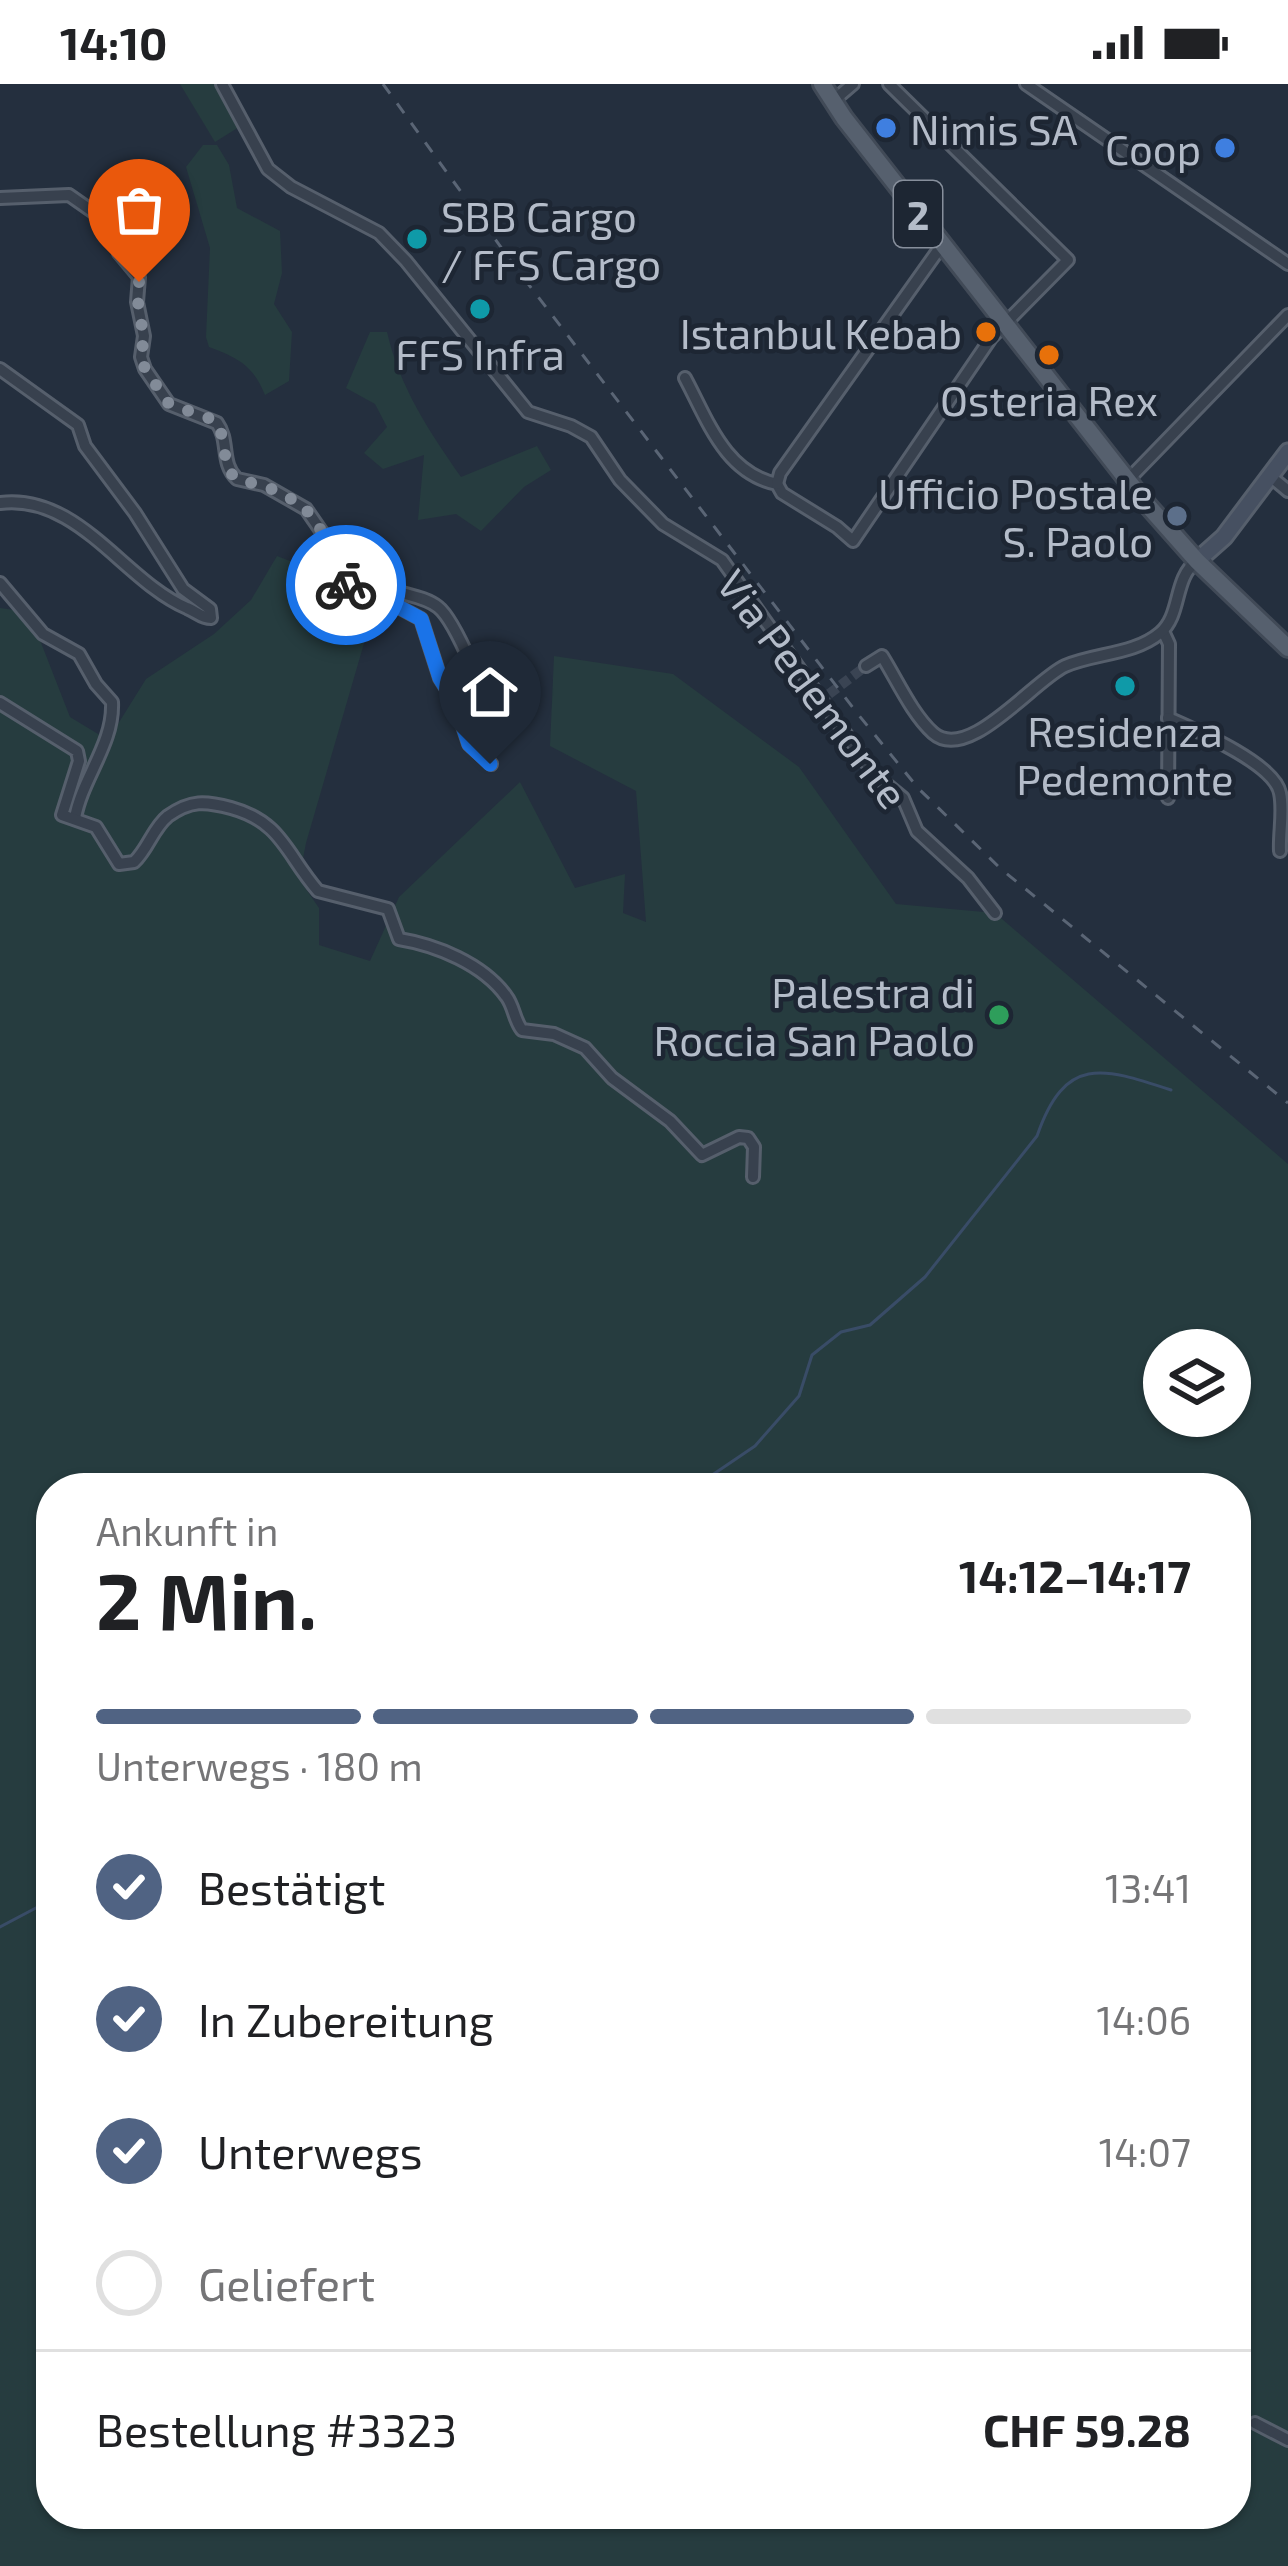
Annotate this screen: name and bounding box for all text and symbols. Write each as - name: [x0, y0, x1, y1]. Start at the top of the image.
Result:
- text: 14:10: [60, 15, 168, 69]
- place label: Nimis SA: [910, 103, 1078, 153]
- marker: Nimis SA: [873, 115, 899, 141]
- place label: Coop: [1105, 123, 1201, 173]
- marker: Coop: [1212, 135, 1238, 161]
- pin: [88, 159, 190, 282]
- icon: bag: [106, 177, 172, 243]
- road number: 2: [894, 181, 942, 247]
- place label: SBB Cargo / FFS Cargo: [441, 190, 661, 288]
- marker: SBB Cargo / FFS Cargo: [404, 226, 430, 252]
- marker: FFS Infra: [467, 296, 493, 322]
- place label: Istanbul Kebab: [680, 307, 962, 357]
- marker: Istanbul Kebab: [973, 319, 999, 345]
- place label: FFS Infra: [395, 328, 565, 378]
- marker: Osteria Rex: [1036, 342, 1062, 368]
- place label: Osteria Rex: [940, 374, 1158, 424]
- place label: Ufficio Postale S. Paolo: [878, 467, 1153, 565]
- marker: Ufficio Postale S. Paolo: [1164, 503, 1190, 529]
- courier: [286, 525, 406, 645]
- icon: bike: [313, 552, 379, 618]
- street label: Via Pedemonte: [708, 559, 920, 817]
- pin: [439, 641, 541, 764]
- icon: home: [457, 659, 523, 725]
- marker: Residenza Pedemonte: [1112, 673, 1138, 699]
- place label: Residenza Pedemonte: [1016, 705, 1234, 803]
- place label: Palestra di Roccia San Paolo: [654, 966, 975, 1064]
- marker: Palestra di Roccia San Paolo: [986, 1002, 1012, 1028]
- map controls: [1143, 1329, 1251, 1437]
- button: layers: [1143, 1329, 1251, 1437]
- text: Ankunft in: [96, 1507, 278, 1554]
- text: 14:12–14:17: [959, 1548, 1191, 1602]
- text: 2 Min.: [96, 1552, 317, 1646]
- text: Unterwegs · 180 m: [96, 1742, 423, 1789]
- icon: check: [96, 1854, 162, 1920]
- text: Bestätigt: [198, 1860, 385, 1914]
- text: 13:41: [1105, 1864, 1191, 1911]
- icon: check: [96, 1986, 162, 2052]
- text: In Zubereitung: [198, 1992, 494, 2046]
- text: 14:06: [1096, 1996, 1191, 2043]
- icon: check: [96, 2118, 162, 2184]
- text: Unterwegs: [198, 2124, 423, 2178]
- text: 14:07: [1099, 2128, 1191, 2175]
- text: Geliefert: [198, 2256, 375, 2310]
- text: Bestellung #3323: [96, 2402, 457, 2456]
- text: CHF 59.28: [983, 2402, 1191, 2456]

